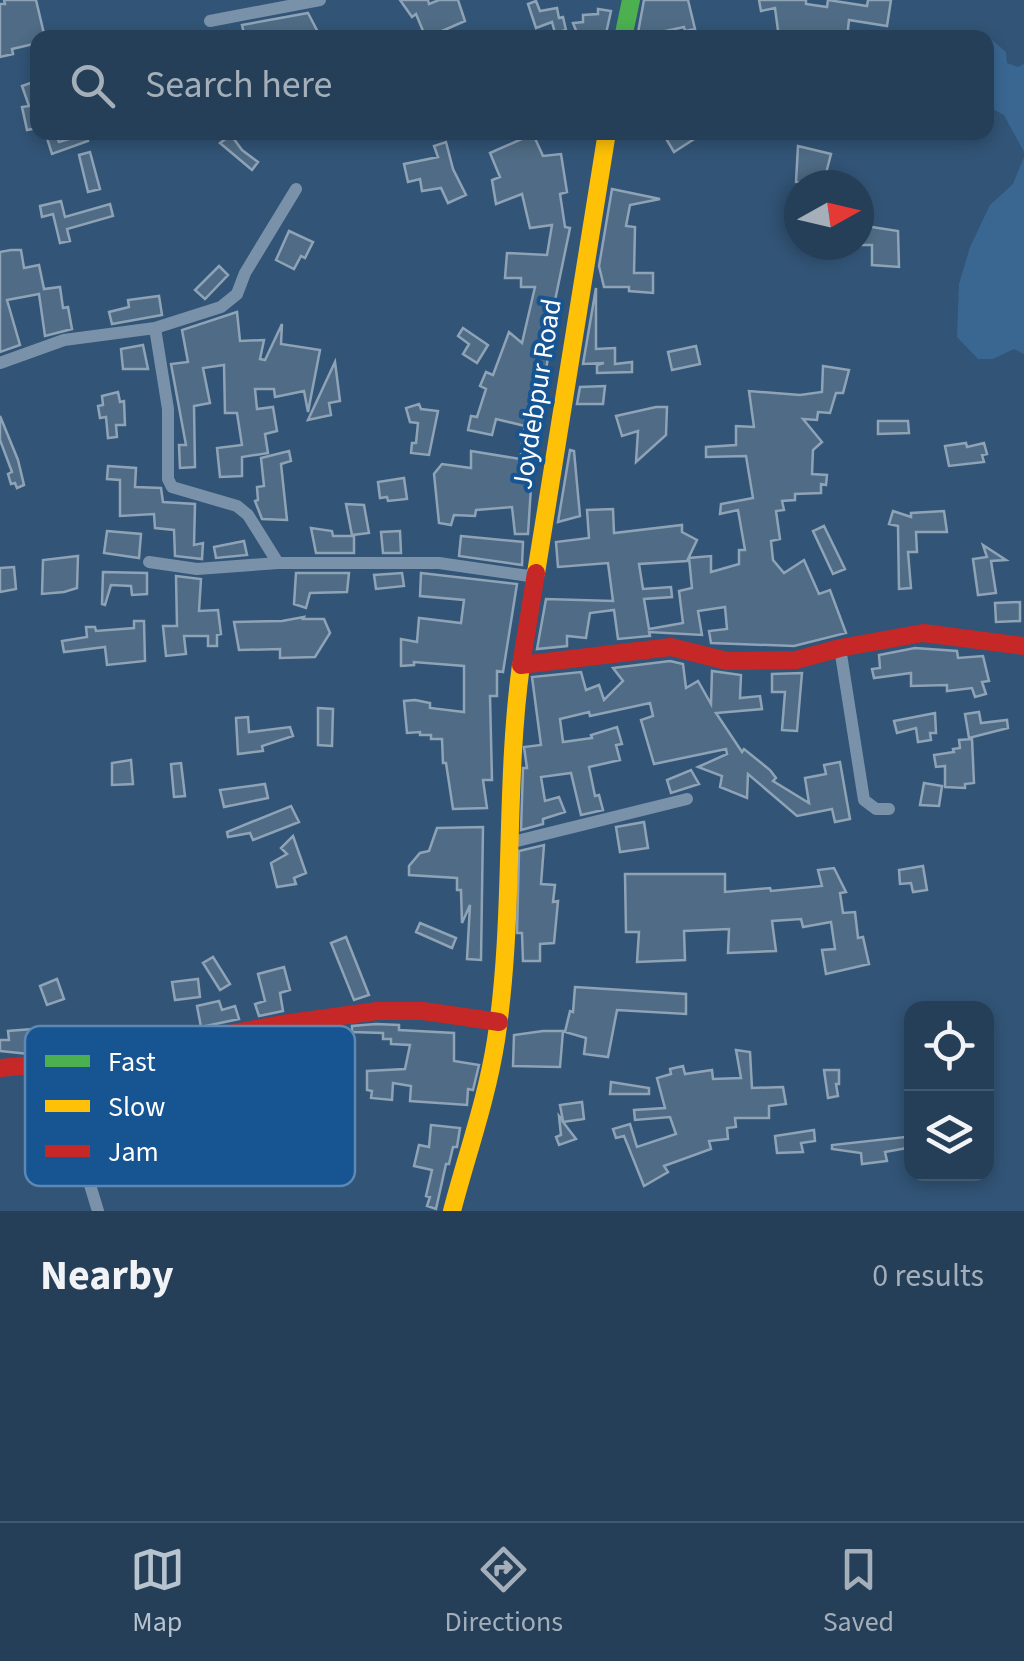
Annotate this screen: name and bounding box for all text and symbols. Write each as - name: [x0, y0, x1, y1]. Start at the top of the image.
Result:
- search box: [30, 30, 994, 140]
- icon: search: [65, 58, 120, 113]
- text: Search here: [145, 58, 332, 112]
- north arrow: [784, 170, 874, 260]
- street label: Joydebpur Road: [502, 296, 572, 492]
- map controls: [904, 1001, 994, 1181]
- button: locate: [904, 1001, 994, 1091]
- legend: [25, 1026, 355, 1186]
- text: Fast: [108, 1042, 156, 1082]
- text: Slow: [108, 1087, 165, 1127]
- button: layers: [904, 1091, 994, 1181]
- text: Jam: [108, 1132, 159, 1172]
- text: Nearby: [40, 1246, 174, 1306]
- text: 0 results: [872, 1253, 984, 1299]
- tab: Map: [130, 1542, 185, 1642]
- tab: Directions: [445, 1542, 563, 1642]
- tab: Saved: [823, 1542, 894, 1642]

